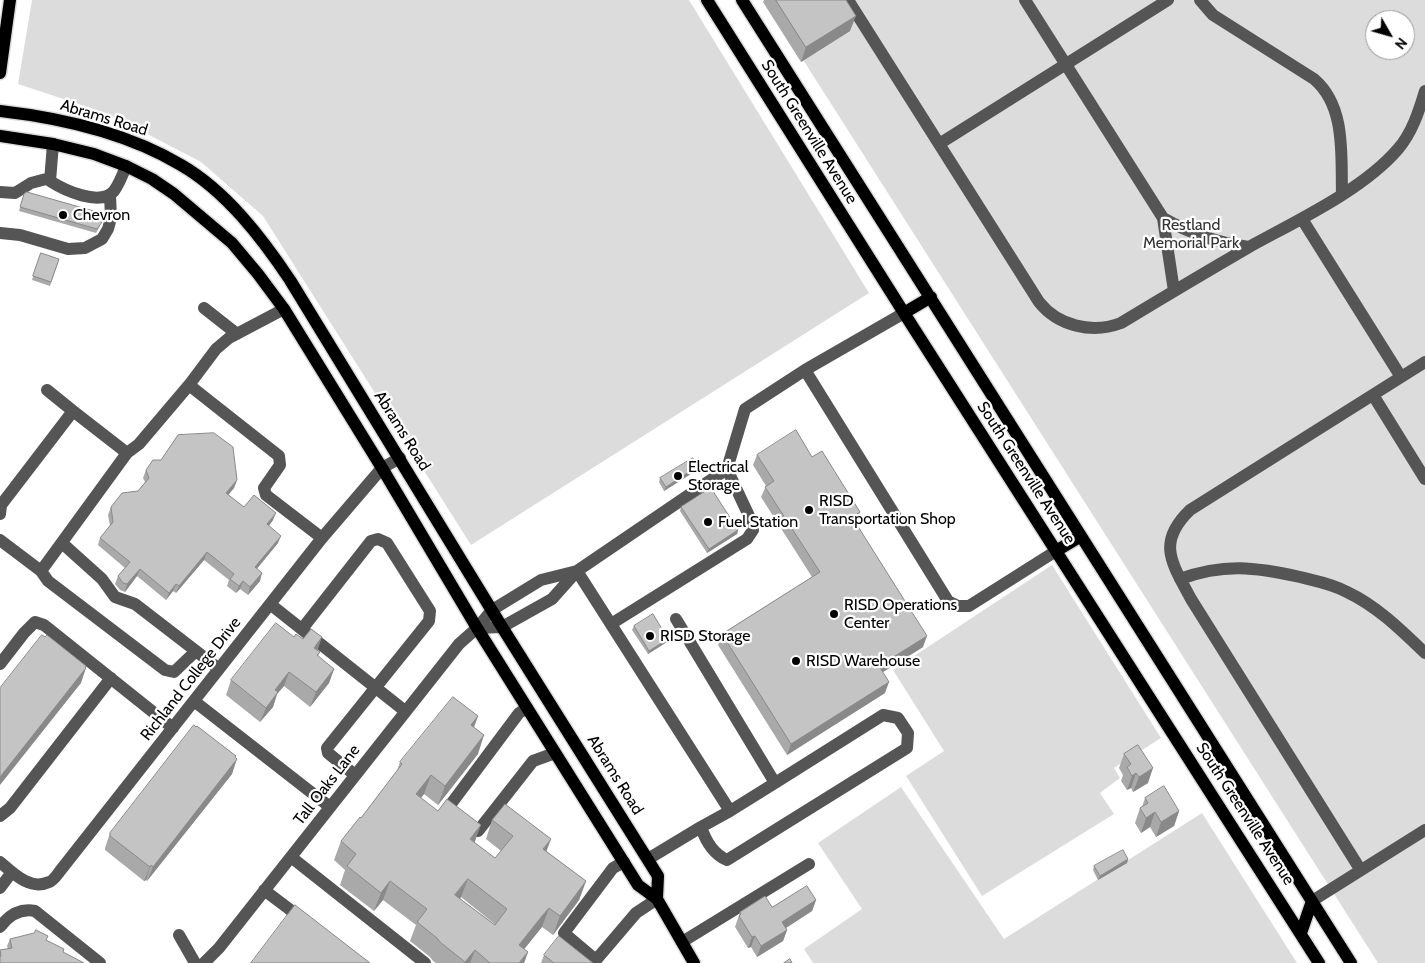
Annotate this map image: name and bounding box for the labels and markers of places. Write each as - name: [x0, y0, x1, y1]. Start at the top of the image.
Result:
- place label: Chevron: [73, 205, 130, 225]
- marker: Chevron: [57, 209, 69, 221]
- place label: Electrical Storage: [688, 457, 749, 495]
- marker: Electrical Storage: [672, 470, 684, 482]
- place label: RISD Transportation Shop: [819, 491, 956, 529]
- marker: RISD Transportation Shop: [803, 504, 815, 516]
- place label: Fuel Station: [718, 512, 798, 532]
- marker: Fuel Station: [702, 516, 714, 528]
- place label: RISD Operations Center: [844, 595, 957, 633]
- marker: RISD Operations Center: [828, 608, 840, 620]
- place label: RISD Storage: [660, 626, 750, 646]
- marker: RISD Storage: [644, 630, 656, 642]
- place label: RISD Warehouse: [806, 651, 920, 671]
- marker: RISD Warehouse: [790, 655, 802, 667]

